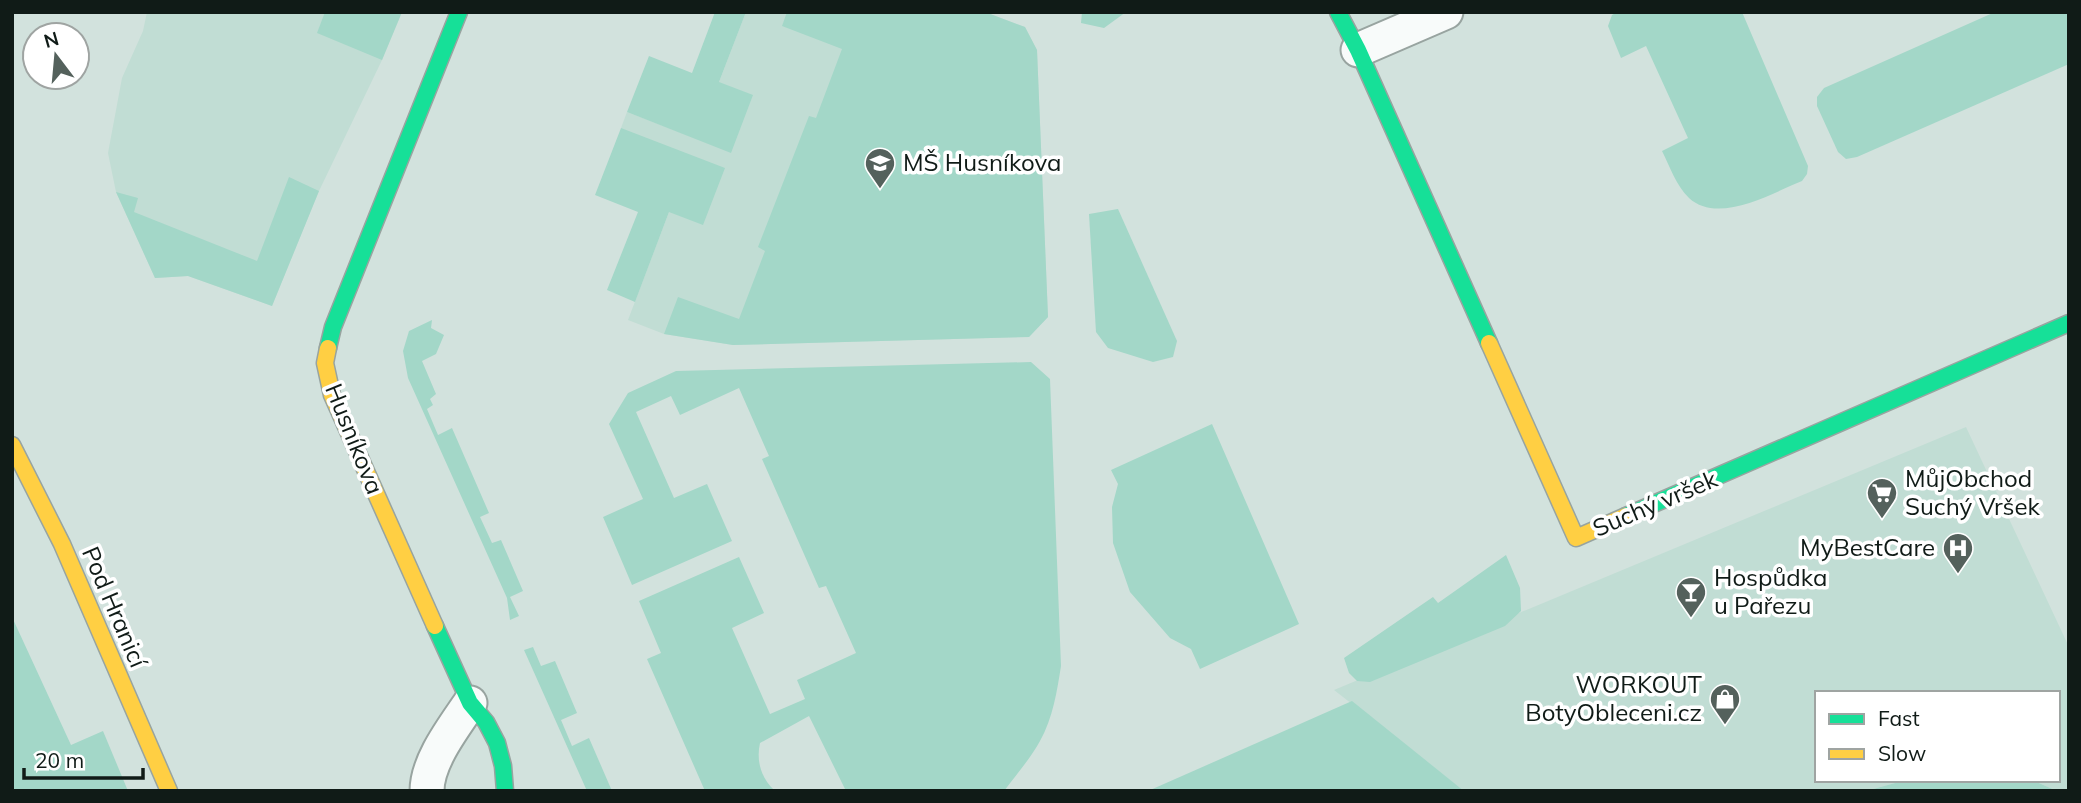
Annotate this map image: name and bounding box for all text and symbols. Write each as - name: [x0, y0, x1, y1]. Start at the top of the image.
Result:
- north arrow: [21, 21, 91, 91]
- text: N: [41, 26, 62, 53]
- school or university icon: MŠ Husníkova: [863, 146, 897, 190]
- place label: MŠ Husníkova: [903, 147, 1061, 177]
- street label: Husníkova: [319, 379, 391, 498]
- street label: Suchý vršek: [1588, 463, 1722, 543]
- place label: MůjObchod Suchý Vršek: [1905, 463, 2041, 521]
- supermarket icon: MůjObchod Suchý Vršek: [1865, 476, 1899, 520]
- hospital icon: MyBestCare: [1941, 531, 1975, 575]
- place label: MyBestCare: [1800, 532, 1935, 562]
- street label: Pod Hranicí: [76, 542, 154, 673]
- place label: Hospůdka u Pařezu: [1714, 562, 1827, 620]
- bar icon: Hospůdka u Pařezu: [1674, 575, 1708, 619]
- place label: WORKOUT BotyObleceni.cz: [1525, 669, 1702, 727]
- shop icon: WORKOUT BotyObleceni.cz: [1708, 682, 1742, 726]
- legend: [1815, 691, 2060, 782]
- text: Fast: [1878, 705, 1920, 731]
- scale bar: [24, 736, 144, 780]
- text: Slow: [1878, 740, 1926, 766]
- text: 20 m: [35, 747, 84, 773]

